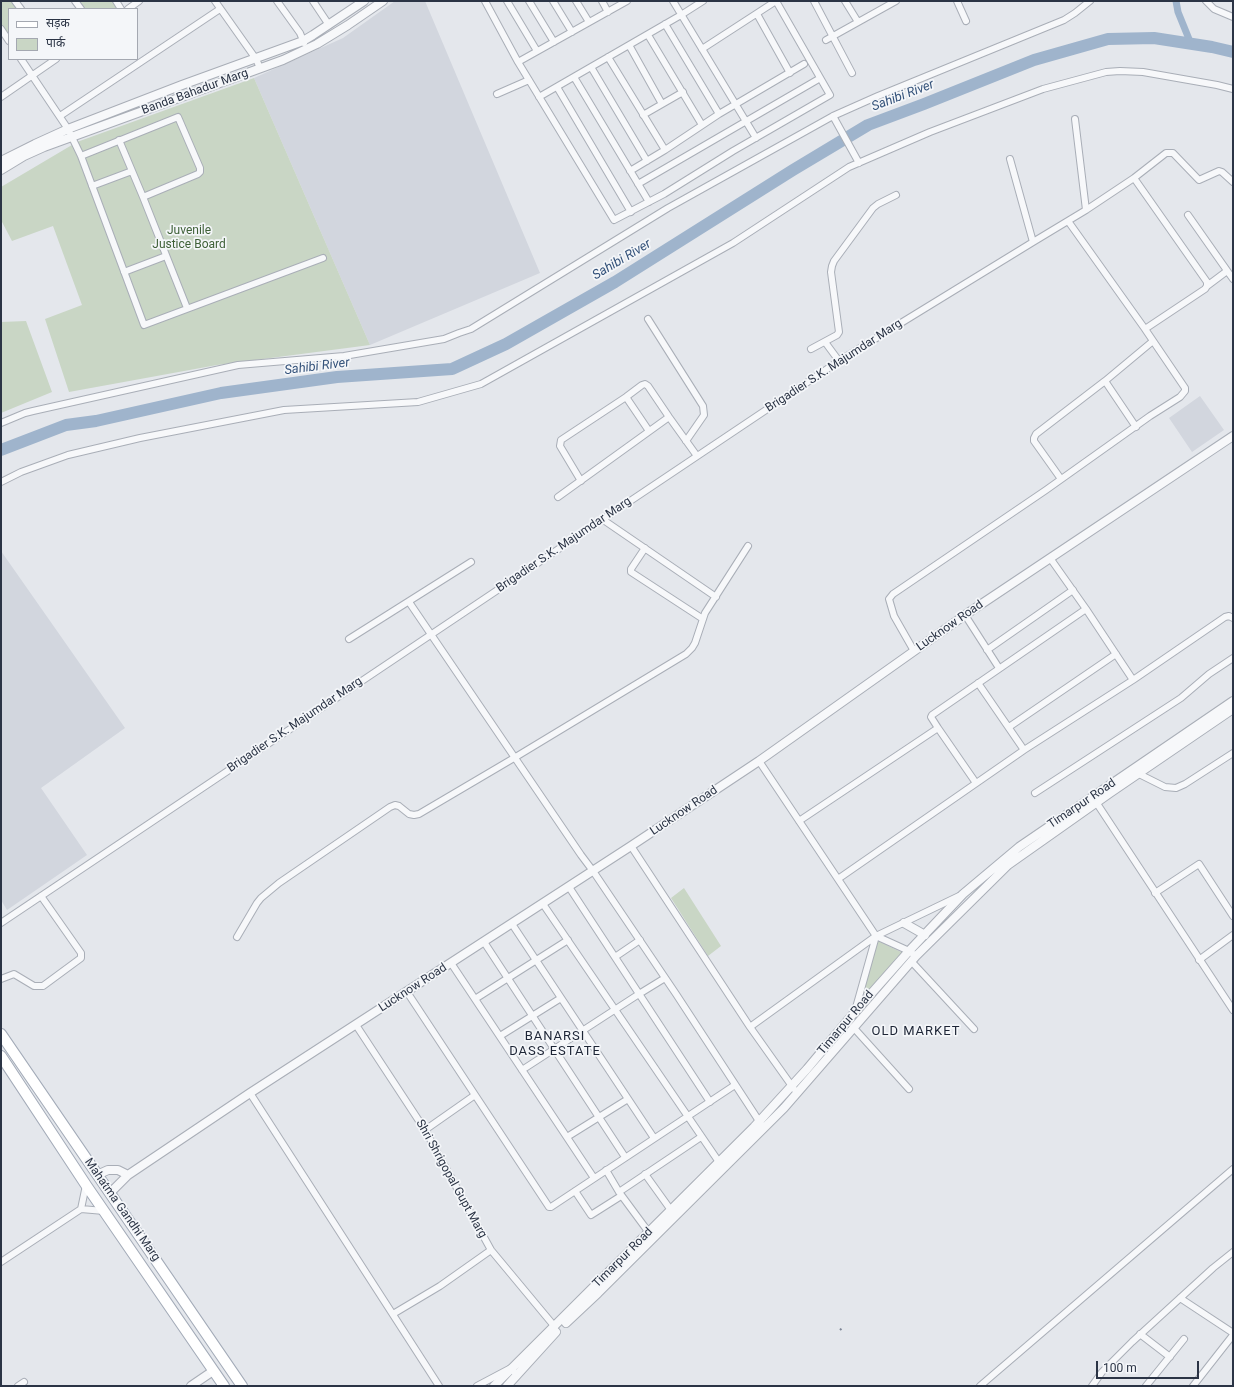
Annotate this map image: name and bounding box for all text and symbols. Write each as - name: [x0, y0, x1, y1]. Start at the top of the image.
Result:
- legend: [8, 8, 138, 60]
- text: सड़क: [46, 16, 70, 30]
- text: पार्क: [46, 36, 65, 50]
- street label: Banda Bahadur Marg: [140, 66, 250, 118]
- water label: Sahibi River: [870, 77, 936, 115]
- park label: Juvenile Justice Board: [152, 224, 226, 252]
- water label: Sahibi River: [590, 236, 654, 284]
- street label: Brigadier S.K. Majumdar Marg: [763, 316, 905, 416]
- water label: Sahibi River: [284, 355, 350, 379]
- street label: Brigadier S.K. Majumdar Marg: [494, 494, 634, 596]
- street label: Lucknow Road: [914, 598, 986, 654]
- street label: Brigadier S.K. Majumdar Marg: [225, 674, 365, 776]
- street label: Timarpur Road: [1045, 776, 1119, 832]
- street label: Lucknow Road: [648, 783, 720, 839]
- street label: Lucknow Road: [376, 961, 450, 1015]
- street label: Timarpur Road: [815, 988, 877, 1058]
- district label: OLD MARKET: [871, 1024, 961, 1040]
- district label: BANARSI DASS ESTATE: [509, 1029, 601, 1060]
- street label: Shri Shrigopal Gupt Marg: [412, 1117, 490, 1241]
- street label: Mahatma Gandhi Marg: [81, 1156, 163, 1264]
- street label: Timarpur Road: [590, 1225, 656, 1291]
- scale bar: [1098, 1353, 1201, 1379]
- text: 100 m: [1103, 1361, 1137, 1375]

